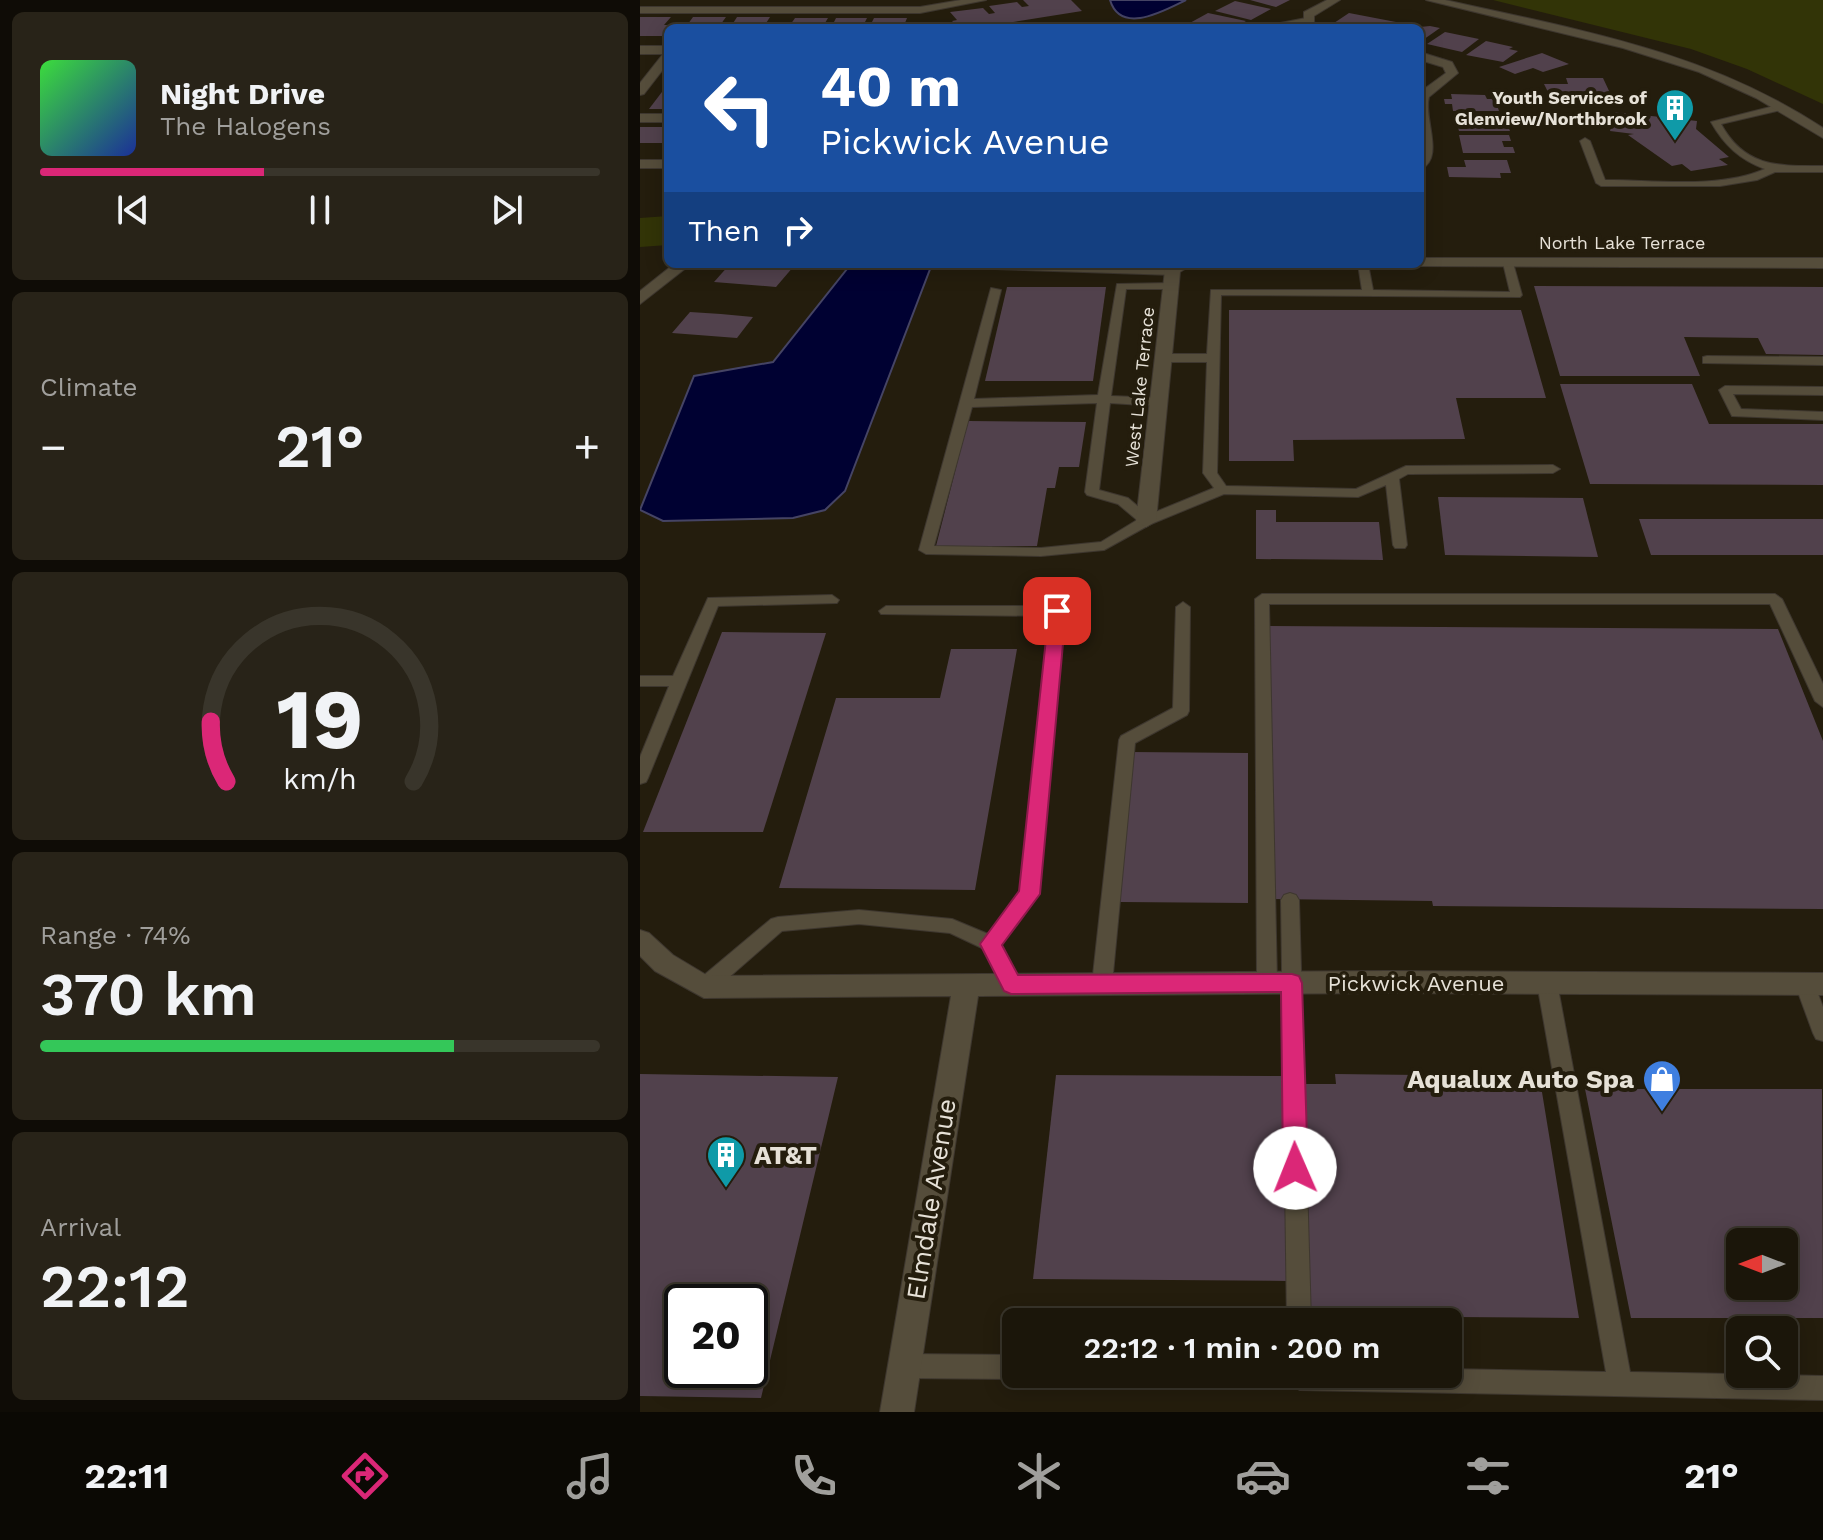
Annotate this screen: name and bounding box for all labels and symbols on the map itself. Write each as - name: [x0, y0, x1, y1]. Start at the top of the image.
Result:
- place label: Youth Services of Glenview/Northbrook: [1455, 87, 1648, 129]
- building icon: Youth Services of Glenview/Northbrook: [1654, 87, 1696, 142]
- street label: North Lake Terrace: [1539, 232, 1705, 253]
- street label: West Lake Terrace: [1121, 306, 1158, 468]
- pin: [1023, 577, 1091, 645]
- street label: Pickwick Avenue: [1327, 971, 1505, 996]
- shop icon: Aqualux Auto Spa: [1641, 1058, 1683, 1113]
- place label: Aqualux Auto Spa: [1407, 1064, 1634, 1094]
- street label: Elmdale Avenue: [900, 1096, 962, 1302]
- position arrow: [1253, 1126, 1337, 1210]
- building icon: AT&T: [705, 1134, 747, 1189]
- place label: AT&T: [754, 1140, 817, 1170]
- north arrow: [1726, 1228, 1798, 1300]
- speed limit sign: 20: [664, 1284, 768, 1388]

